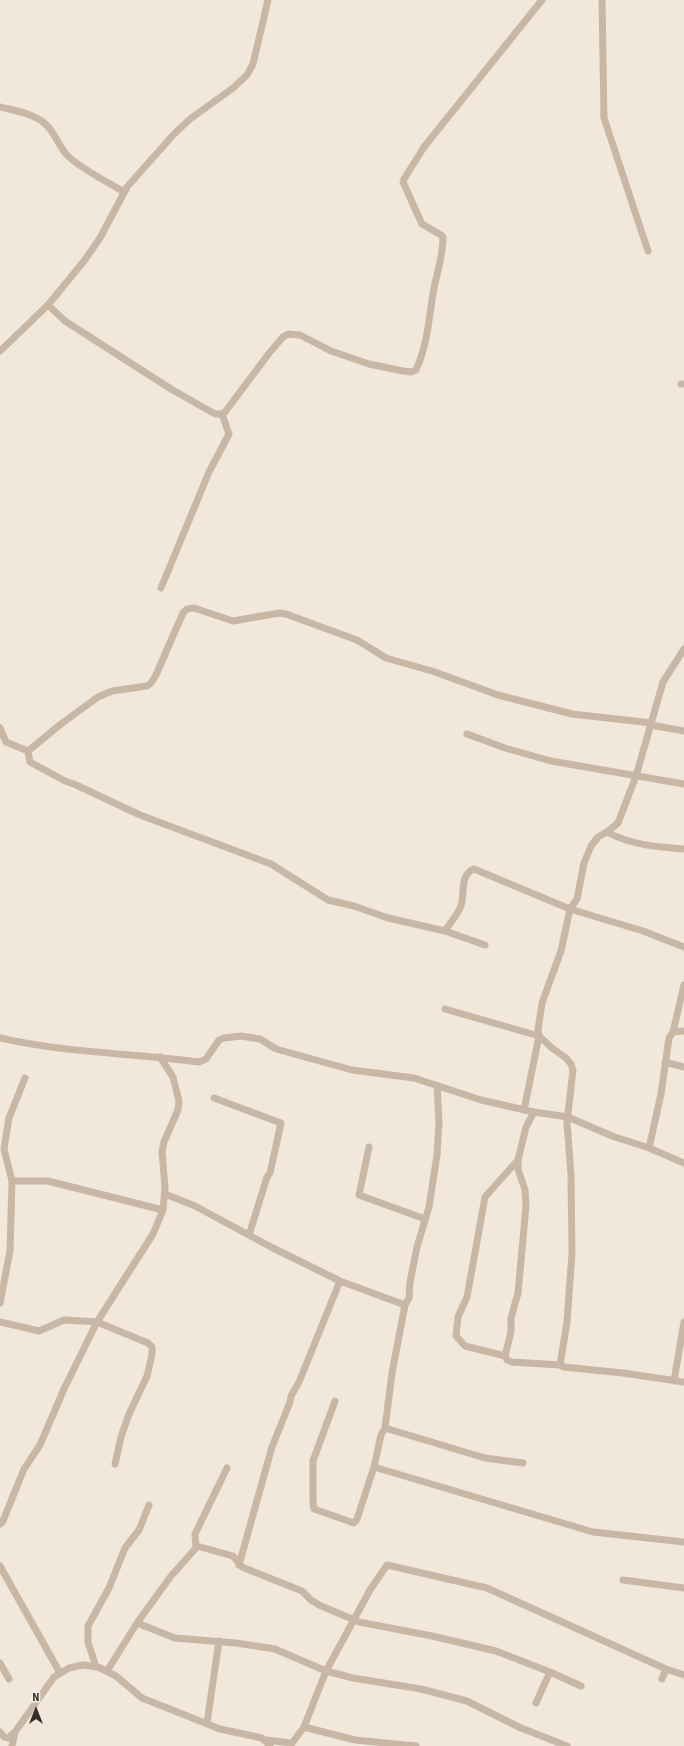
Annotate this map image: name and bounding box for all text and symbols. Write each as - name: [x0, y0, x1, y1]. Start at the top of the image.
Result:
- north arrow: [16, 1690, 56, 1730]
- text: N: [32, 1690, 40, 1705]

